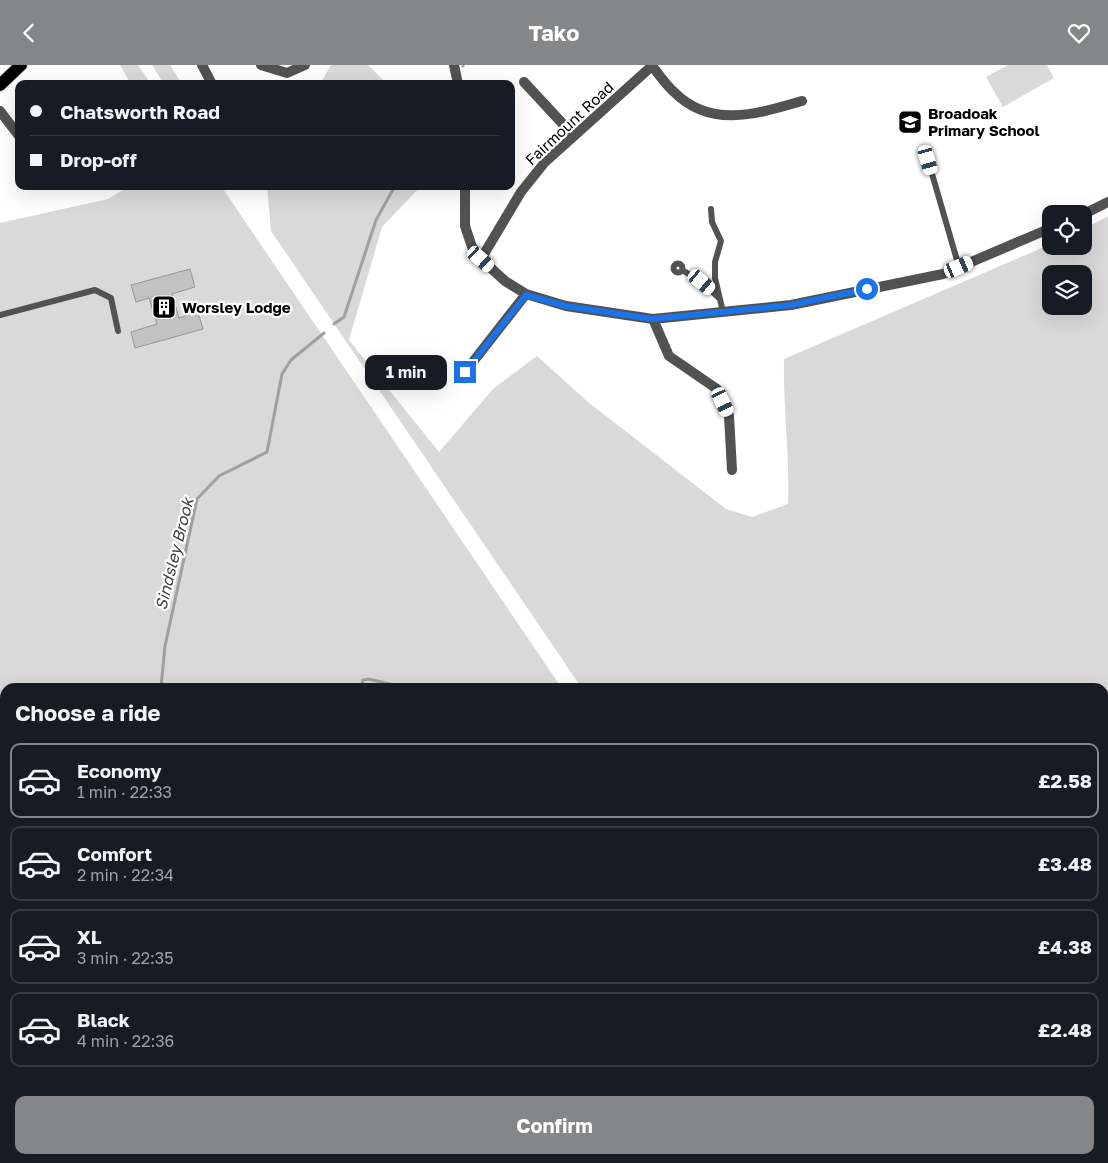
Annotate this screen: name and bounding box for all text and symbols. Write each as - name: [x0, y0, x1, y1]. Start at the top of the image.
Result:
- icon: back: [15, 19, 43, 47]
- text: Tako: [529, 19, 579, 46]
- icon: heart: [1065, 19, 1093, 47]
- street label: Fairmount Road: [521, 78, 617, 168]
- text: Chatsworth Road: [60, 100, 220, 123]
- place label: Broadoak Primary School: [928, 104, 1040, 139]
- school or university icon: Broadoak Primary School: [897, 109, 923, 135]
- car: [916, 144, 939, 176]
- text: Drop-off: [60, 148, 137, 171]
- map controls: [1042, 205, 1092, 315]
- button: locate: [1042, 205, 1092, 255]
- car: [464, 243, 497, 275]
- car: [942, 254, 975, 280]
- button: layers: [1042, 265, 1092, 315]
- car: [685, 267, 718, 297]
- route start: [856, 278, 878, 300]
- building icon: Worsley Lodge: [151, 294, 177, 320]
- place label: Worsley Lodge: [182, 298, 291, 316]
- callout: 1 min: [365, 355, 448, 389]
- route end: [454, 361, 476, 383]
- text: 1 min: [386, 362, 426, 382]
- car: [709, 385, 736, 419]
- water label: Sindsley Brook: [150, 494, 198, 612]
- text: Choose a ride: [15, 699, 161, 726]
- icon: car: [17, 758, 62, 803]
- text: Economy: [77, 759, 162, 782]
- text: £2.58: [1038, 769, 1092, 792]
- text: 1 min · 22:33: [77, 782, 172, 802]
- icon: car: [17, 841, 62, 886]
- text: Comfort: [77, 842, 152, 865]
- text: £3.48: [1038, 852, 1092, 875]
- text: 2 min · 22:34: [77, 865, 174, 885]
- icon: car: [17, 924, 62, 969]
- text: XL: [77, 925, 102, 948]
- text: £4.38: [1038, 935, 1092, 958]
- text: 3 min · 22:35: [77, 948, 173, 968]
- icon: car: [17, 1007, 62, 1052]
- text: Black: [77, 1008, 130, 1031]
- text: £2.48: [1038, 1018, 1092, 1041]
- text: 4 min · 22:36: [77, 1031, 174, 1051]
- button: Confirm: [15, 1096, 1094, 1154]

